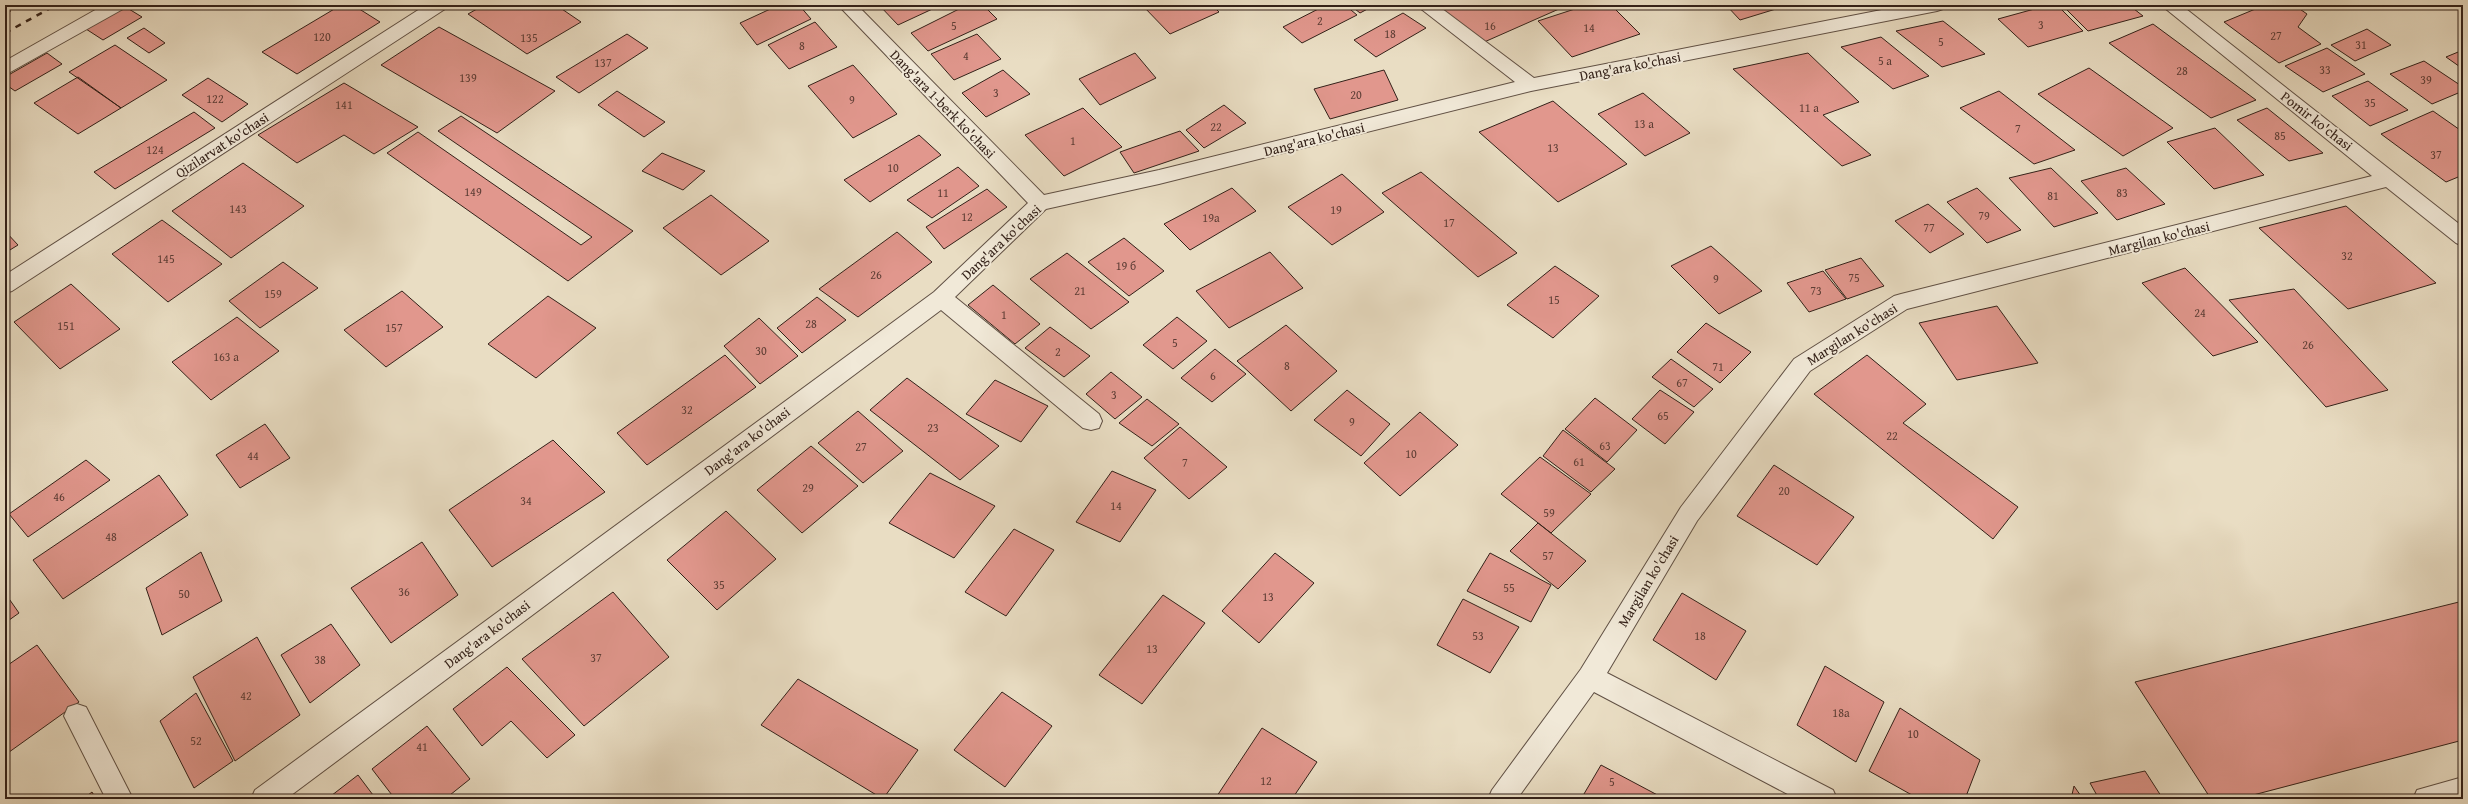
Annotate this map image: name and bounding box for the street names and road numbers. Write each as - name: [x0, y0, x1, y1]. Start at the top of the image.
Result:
- street label: Dang'ara 1-berk ko'chasi: [886, 45, 1000, 163]
- street label: Dang'ara ko'chasi: [1578, 46, 1683, 86]
- street label: Pomir ko'chasi: [2277, 87, 2357, 156]
- street label: Qizilarvat ko'chasi: [171, 107, 273, 183]
- street label: Dang'ara ko'chasi: [1262, 117, 1366, 161]
- street label: Dang'ara ko'chasi: [956, 200, 1046, 284]
- street label: Margilan ko'chasi: [2106, 216, 2212, 260]
- street label: Margilan ko'chasi: [1803, 298, 1901, 370]
- street label: Dang'ara ko'chasi: [700, 402, 794, 480]
- street label: Margilan ko'chasi: [1613, 531, 1683, 631]
- street label: Dang'ara ko'chasi: [440, 595, 534, 673]

